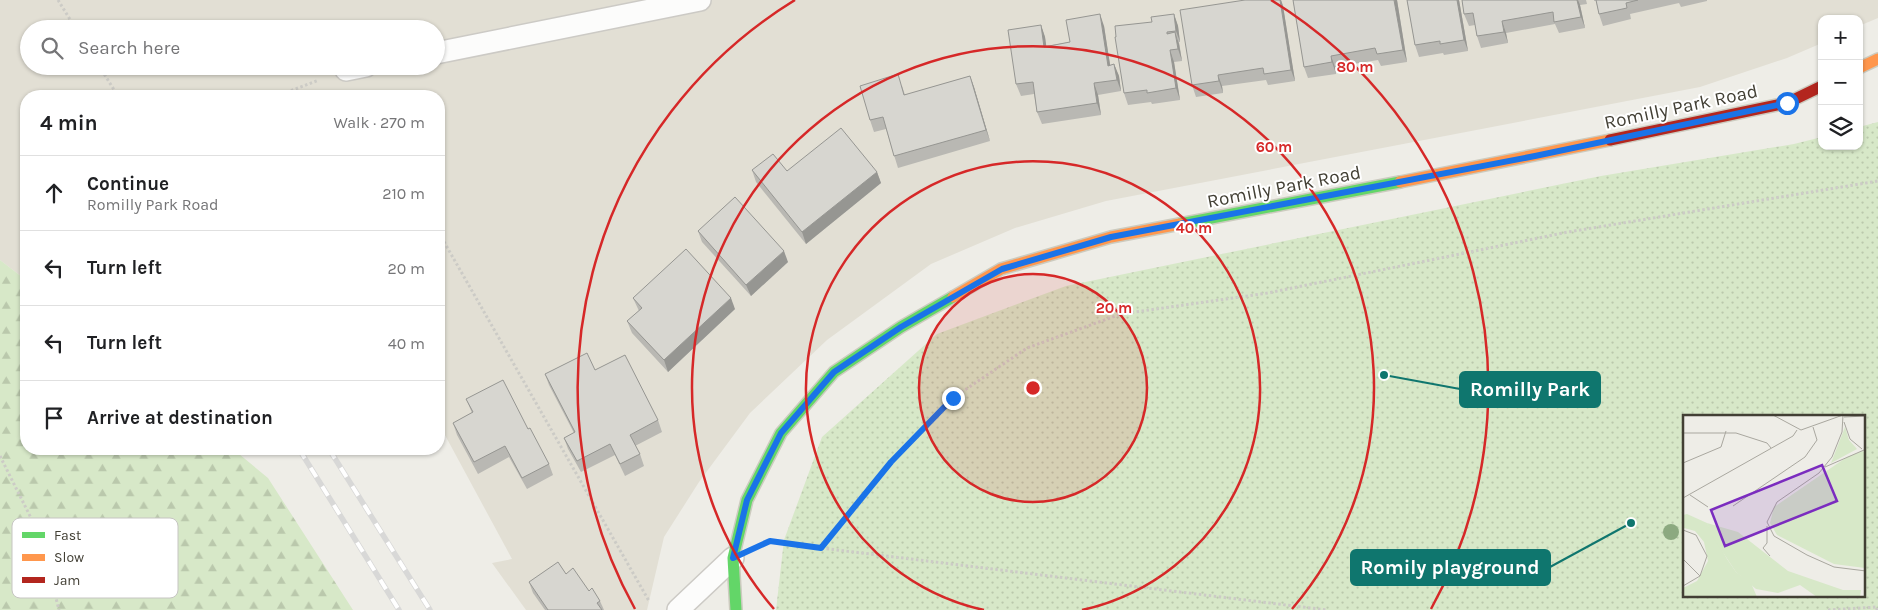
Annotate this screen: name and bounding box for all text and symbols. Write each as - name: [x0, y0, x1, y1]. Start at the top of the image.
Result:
- map controls: [1818, 15, 1863, 150]
- button: +: [1818, 15, 1863, 60]
- search box: [20, 20, 445, 75]
- icon: search: [38, 34, 66, 62]
- text: Search here: [78, 37, 180, 59]
- text: 80 m: [1336, 58, 1374, 76]
- button: −: [1818, 60, 1863, 105]
- street label: Romilly Park Road: [1602, 80, 1760, 134]
- route start: [1776, 92, 1799, 115]
- button: layers: [1818, 105, 1863, 150]
- text: 4 min: [40, 111, 98, 135]
- text: Walk · 270 m: [333, 113, 425, 132]
- text: 60 m: [1256, 138, 1292, 156]
- street label: Romilly Park Road: [1205, 161, 1363, 213]
- text: Continue: [87, 173, 169, 195]
- icon: ahead: [40, 179, 68, 207]
- text: 210 m: [382, 184, 425, 203]
- text: Romilly Park Road: [87, 195, 219, 214]
- text: 40 m: [1176, 219, 1212, 237]
- icon: left: [40, 254, 68, 282]
- text: Turn left: [87, 257, 162, 279]
- text: 20 m: [387, 259, 425, 278]
- text: 20 m: [1096, 299, 1132, 317]
- icon: left: [40, 329, 68, 357]
- text: Turn left: [87, 332, 162, 354]
- text: 40 m: [388, 334, 425, 353]
- callout: Romilly Park: [1460, 372, 1600, 407]
- text: Romilly Park: [1470, 378, 1590, 401]
- centre of rings: [1024, 379, 1042, 397]
- route end: [942, 387, 965, 410]
- icon: arrive: [40, 404, 68, 432]
- text: Arrive at destination: [87, 407, 273, 429]
- inset map: [1683, 415, 1866, 598]
- legend: [12, 518, 178, 598]
- text: Fast: [54, 527, 81, 544]
- text: Slow: [54, 549, 84, 566]
- callout: Romily playground: [1351, 550, 1550, 585]
- text: Romily playground: [1360, 556, 1540, 579]
- text: Jam: [54, 572, 80, 589]

